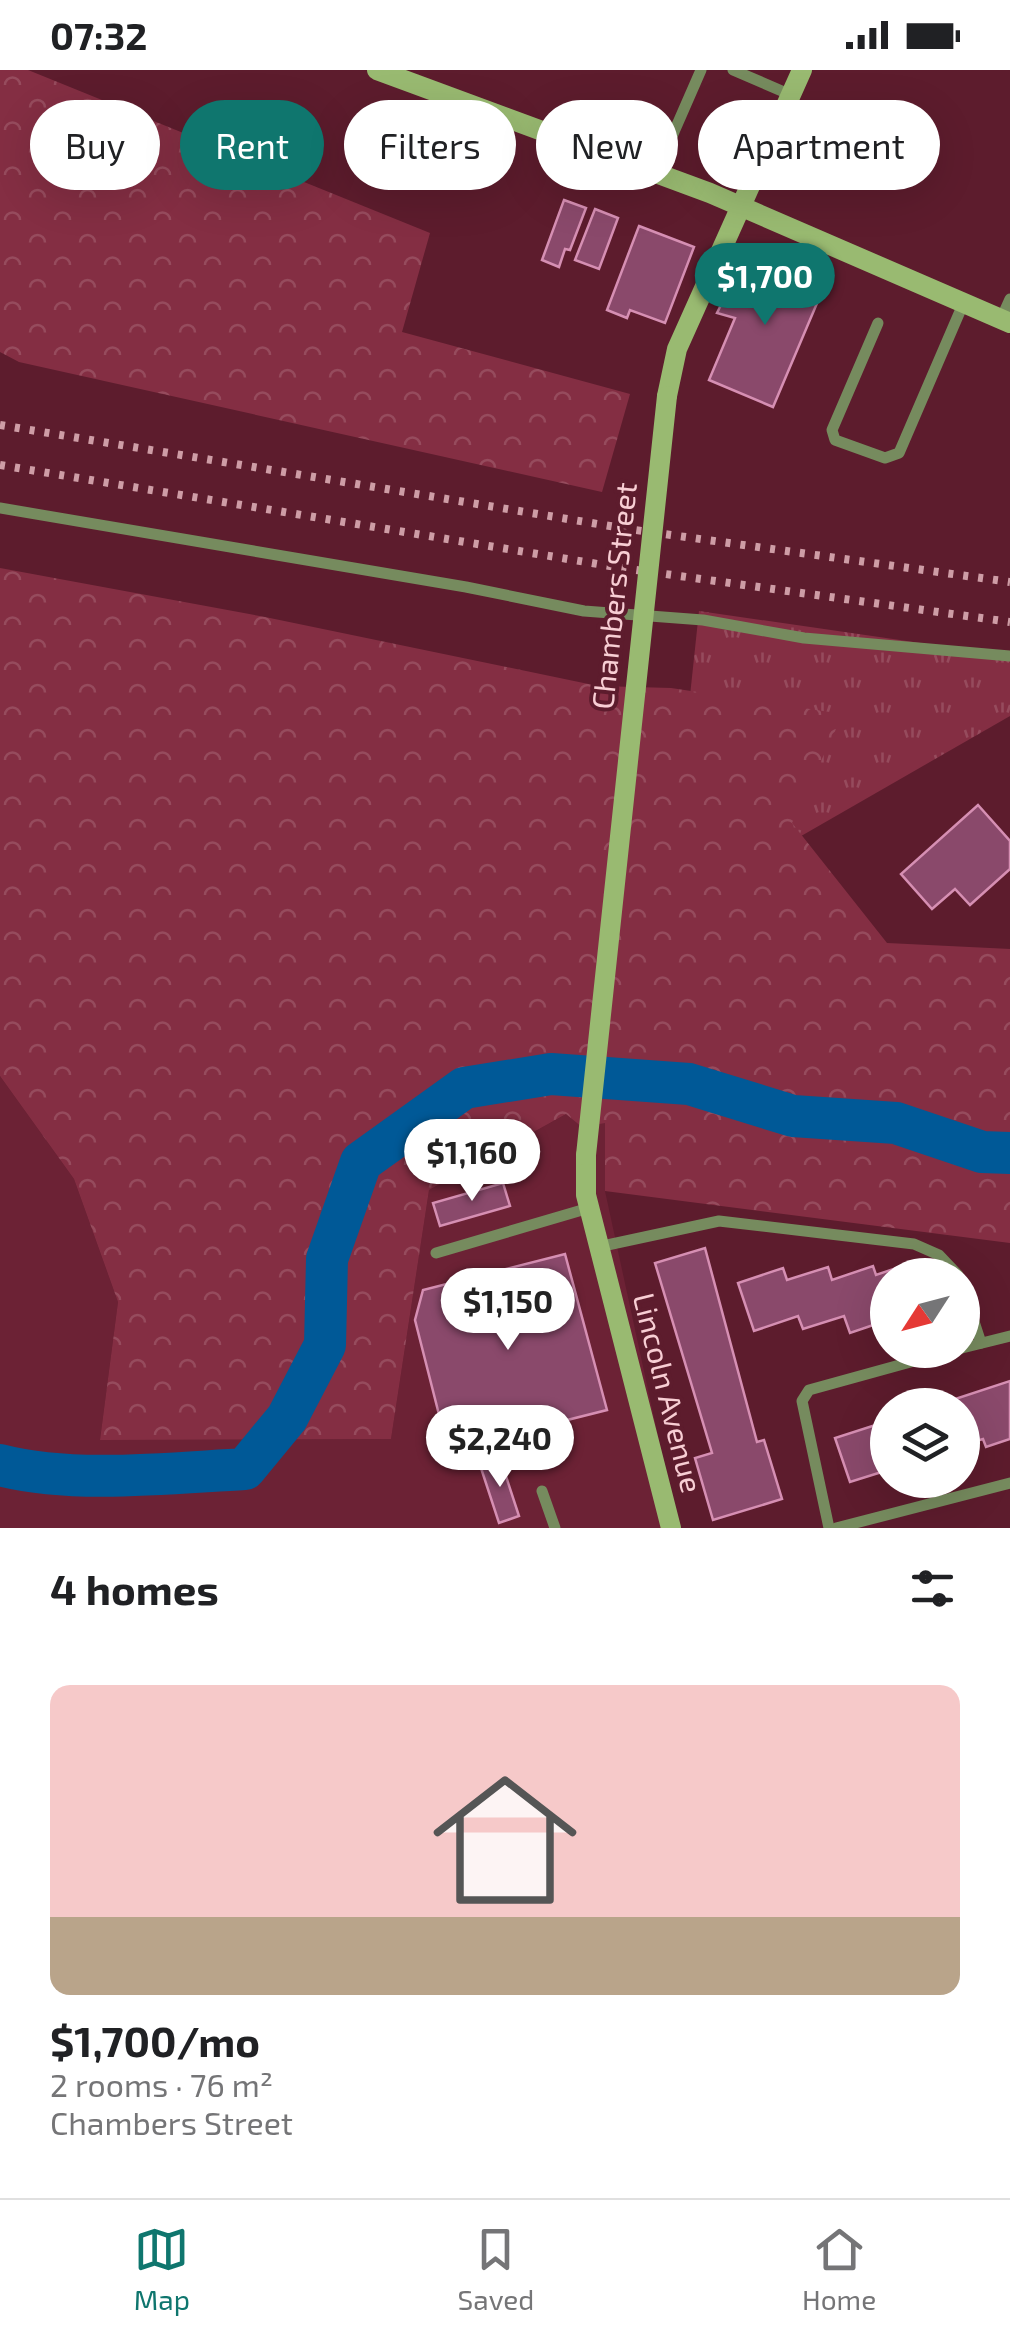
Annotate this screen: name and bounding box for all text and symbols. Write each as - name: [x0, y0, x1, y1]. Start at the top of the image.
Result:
- text: 07:32: [50, 12, 147, 58]
- chip: Buy: [30, 100, 160, 190]
- chip: Rent: [180, 100, 324, 190]
- chip: Filters: [344, 100, 516, 190]
- chip: New: [536, 100, 678, 190]
- chip: Apartment: [698, 100, 940, 190]
- pin: $1,700: [684, 243, 846, 328]
- text: $1,700: [717, 256, 813, 294]
- street label: Chambers Street: [583, 481, 643, 711]
- pin: $1,160: [391, 1119, 553, 1204]
- text: $1,160: [426, 1132, 518, 1170]
- north arrow: [870, 1258, 980, 1368]
- map controls: [870, 1258, 980, 1498]
- pin: $1,150: [427, 1268, 589, 1353]
- text: $1,150: [463, 1281, 553, 1319]
- street label: Lincoln Avenue: [627, 1289, 711, 1496]
- button: layers: [870, 1388, 980, 1498]
- pin: $2,240: [419, 1405, 581, 1490]
- text: $2,240: [448, 1418, 552, 1456]
- icon: filters: [905, 1561, 960, 1616]
- text: 4 homes: [50, 1563, 219, 1613]
- icon: home: [415, 1750, 595, 1930]
- text: $1,700/mo: [50, 2015, 260, 2065]
- text: 2 rooms · 76 m²: [50, 2065, 273, 2103]
- text: Chambers Street: [50, 2103, 293, 2141]
- tab: Map: [134, 2222, 190, 2316]
- tab: Saved: [458, 2222, 534, 2316]
- tab: Home: [802, 2222, 876, 2316]

